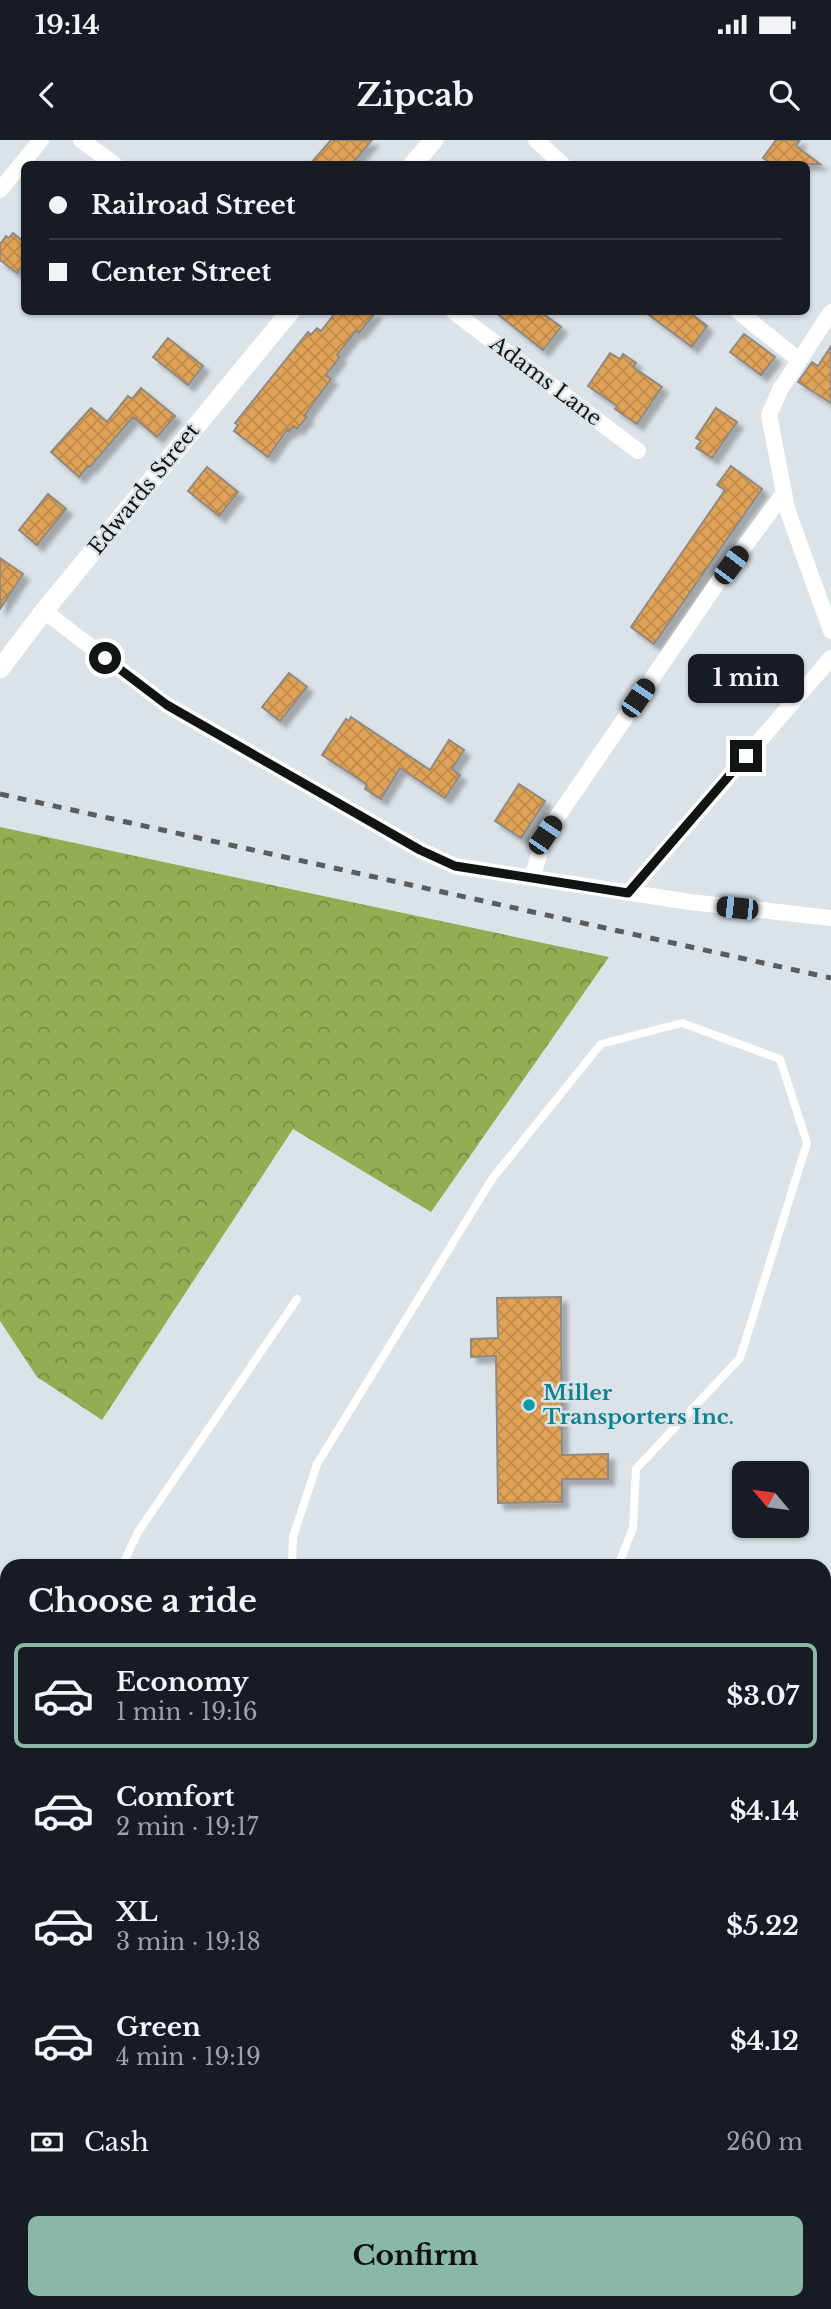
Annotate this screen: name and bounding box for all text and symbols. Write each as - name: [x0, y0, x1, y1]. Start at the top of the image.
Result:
- text: 19:14: [35, 9, 100, 41]
- text: Zipcab: [357, 75, 474, 115]
- icon: back: [28, 76, 66, 114]
- icon: search: [765, 76, 803, 114]
- text: Railroad Street: [91, 189, 296, 221]
- text: Center Street: [91, 256, 271, 288]
- street label: Adams Lane: [484, 330, 607, 431]
- street label: Edwards Street: [83, 418, 205, 560]
- car: [710, 542, 753, 588]
- route start: [89, 642, 121, 674]
- callout: 1 min: [688, 654, 804, 704]
- text: 1 min: [713, 664, 779, 692]
- car: [618, 675, 659, 721]
- route end: [730, 740, 762, 772]
- car: [525, 812, 566, 858]
- car: [716, 895, 759, 921]
- place label: Miller Transporters Inc.: [543, 1380, 734, 1430]
- marker: Miller Transporters Inc.: [521, 1397, 537, 1413]
- north arrow: [732, 1461, 808, 1538]
- map controls: [732, 1461, 809, 1538]
- text: Choose a ride: [28, 1581, 257, 1621]
- icon: car: [32, 1664, 95, 1727]
- text: Economy: [116, 1666, 249, 1698]
- text: $3.07: [726, 1680, 799, 1712]
- text: 1 min · 19:16: [116, 1698, 258, 1726]
- icon: car: [32, 1779, 95, 1842]
- text: Comfort: [116, 1781, 234, 1813]
- text: $4.14: [730, 1795, 799, 1827]
- text: 2 min · 19:17: [116, 1813, 258, 1841]
- icon: car: [32, 1894, 95, 1957]
- text: XL: [116, 1896, 158, 1928]
- text: $5.22: [726, 1910, 799, 1942]
- text: 3 min · 19:18: [116, 1928, 261, 1956]
- icon: car: [32, 2009, 95, 2072]
- text: Green: [116, 2011, 201, 2043]
- text: $4.12: [730, 2025, 799, 2057]
- text: 4 min · 19:19: [116, 2043, 261, 2071]
- icon: cash: [28, 2123, 66, 2161]
- text: Cash: [84, 2126, 149, 2158]
- text: 260 m: [726, 2128, 803, 2156]
- button: Confirm: [28, 2216, 803, 2296]

